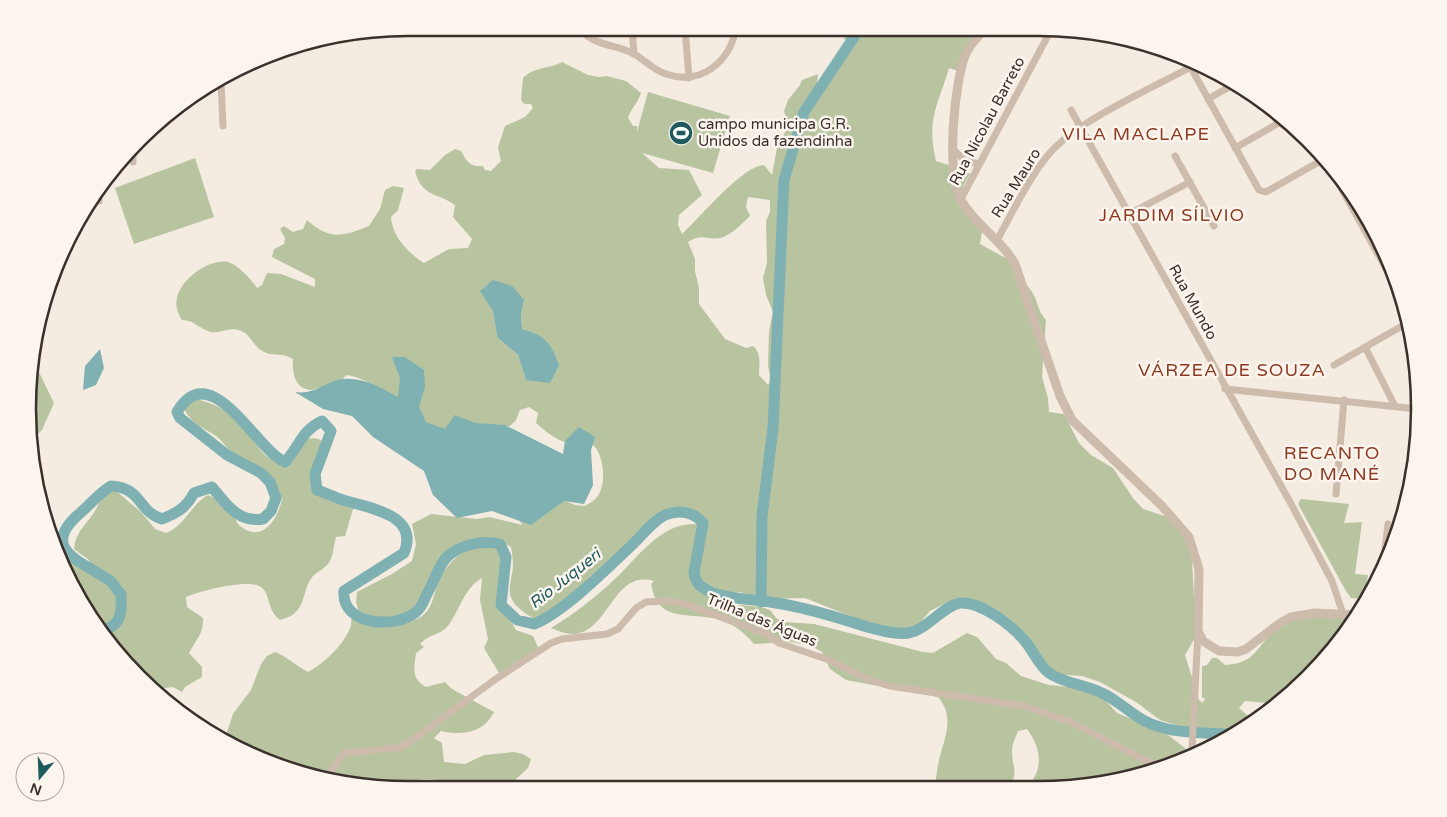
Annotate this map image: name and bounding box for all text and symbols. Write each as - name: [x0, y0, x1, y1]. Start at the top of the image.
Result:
- street label: Rua Nicolau Barreto: [945, 54, 1029, 188]
- place label: campo municipa G.R. Unidos da fazendinha: [698, 115, 852, 150]
- sports icon: campo municipa G.R. Unidos da fazendinha: [668, 120, 694, 146]
- district label: VILA MACLAPE: [1062, 123, 1210, 145]
- street label: Rua Mauro: [987, 145, 1045, 221]
- district label: JARDIM SÍLVIO: [1099, 204, 1245, 226]
- street label: Rua Mundo: [1165, 261, 1221, 343]
- district label: VÁRZEA DE SOUZA: [1138, 359, 1326, 381]
- district label: RECANTO DO MANÉ: [1284, 442, 1380, 485]
- water label: Rio Juqueri: [525, 544, 606, 613]
- street label: Trilha das Águas: [704, 590, 820, 650]
- north arrow: [15, 752, 65, 802]
- text: N: [28, 779, 44, 799]

